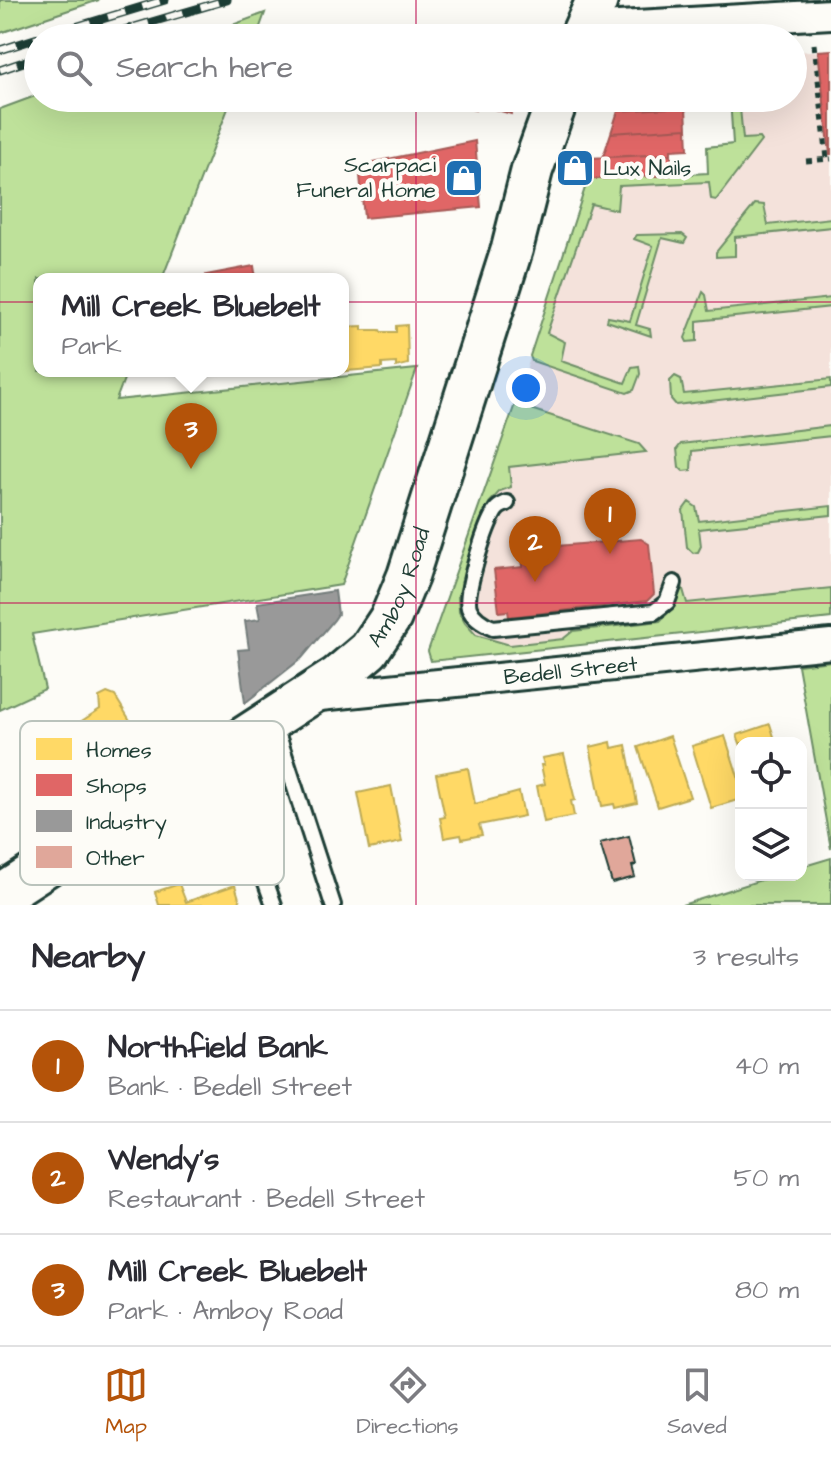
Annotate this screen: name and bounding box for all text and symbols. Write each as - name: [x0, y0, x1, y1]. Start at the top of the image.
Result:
- search box: [24, 24, 807, 112]
- icon: search: [52, 46, 96, 90]
- text: Search here: [116, 47, 293, 89]
- shop icon: Lux Nails: [554, 147, 596, 189]
- place label: Scarpaci Funeral Home: [296, 150, 436, 206]
- place label: Lux Nails: [603, 153, 691, 184]
- shop icon: Scarpaci Funeral Home: [443, 157, 485, 199]
- popup: [33, 273, 349, 377]
- text: Mill Creek Bluebelt: [62, 286, 320, 328]
- text: Park: [62, 328, 122, 364]
- your location: [506, 368, 546, 408]
- pin: 3: [165, 403, 217, 469]
- pin: 1: [584, 488, 636, 554]
- pin: 2: [509, 516, 561, 582]
- street label: Amboy Road: [360, 524, 438, 653]
- street label: Bedell Street: [502, 648, 639, 693]
- legend: [20, 721, 284, 885]
- text: Homes: [86, 735, 152, 766]
- map controls: [735, 737, 807, 881]
- button: locate: [735, 737, 807, 809]
- text: Shops: [86, 771, 147, 802]
- text: Industry: [86, 807, 167, 839]
- button: layers: [735, 809, 807, 881]
- text: Other: [86, 843, 145, 874]
- text: Nearby: [32, 933, 146, 981]
- text: 3 results: [693, 939, 799, 975]
- text: Northfield Bank: [108, 1027, 328, 1069]
- text: 1: [56, 1048, 60, 1084]
- text: 40 m: [734, 1048, 799, 1084]
- text: Bank · Bedell Street: [108, 1069, 352, 1105]
- text: Wendy's: [108, 1139, 219, 1181]
- text: 2: [51, 1160, 65, 1196]
- text: 50 m: [734, 1160, 799, 1196]
- text: Restaurant · Bedell Street: [108, 1181, 425, 1217]
- text: Mill Creek Bluebelt: [108, 1251, 367, 1293]
- text: 3: [51, 1272, 65, 1308]
- text: 80 m: [735, 1272, 799, 1308]
- text: Park · Amboy Road: [108, 1293, 343, 1329]
- tab: Map: [104, 1363, 148, 1442]
- tab: Directions: [356, 1363, 459, 1442]
- tab: Saved: [667, 1363, 727, 1442]

